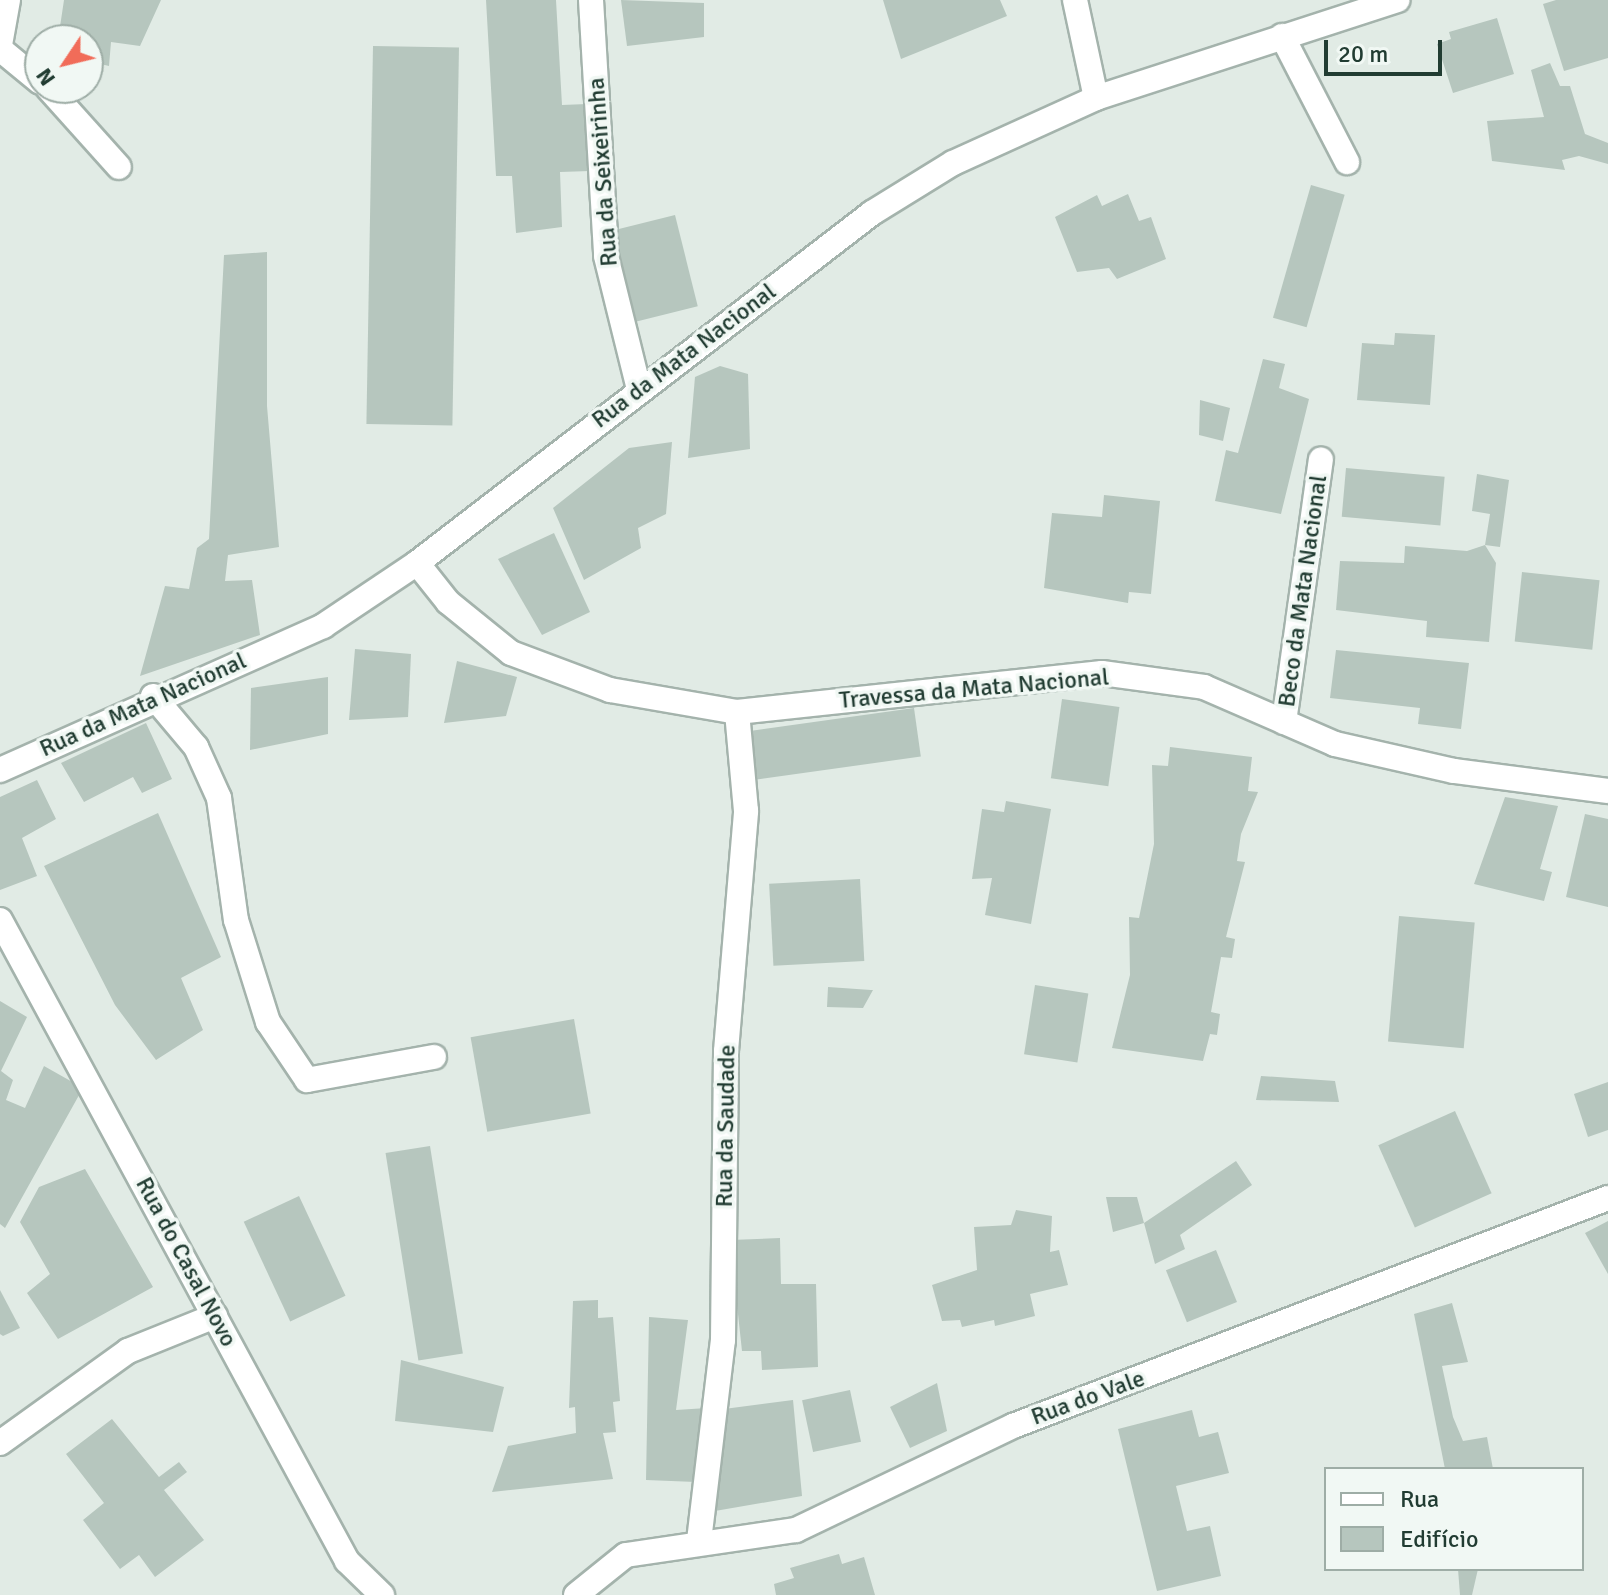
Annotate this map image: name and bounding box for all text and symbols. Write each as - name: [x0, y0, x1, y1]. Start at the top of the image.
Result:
- north arrow: [24, 24, 104, 104]
- scale bar: [1328, 24, 1446, 74]
- text: 20 m: [1338, 39, 1388, 69]
- text: N: [30, 63, 61, 91]
- street label: Rua da Seixeirinha: [582, 76, 624, 268]
- street label: Rua da Mata Nacional: [586, 277, 782, 435]
- street label: Beco da Mata Nacional: [1272, 473, 1334, 709]
- street label: Rua da Mata Nacional: [35, 646, 251, 764]
- street label: Travessa da Mata Nacional: [838, 663, 1110, 715]
- street label: Rua da Saudade: [710, 1044, 742, 1208]
- street label: Rua do Casal Novo: [129, 1172, 243, 1352]
- street label: Rua do Vale: [1027, 1364, 1149, 1432]
- legend: [1324, 1467, 1584, 1571]
- text: Rua: [1400, 1484, 1439, 1514]
- text: Edifício: [1400, 1524, 1478, 1554]

